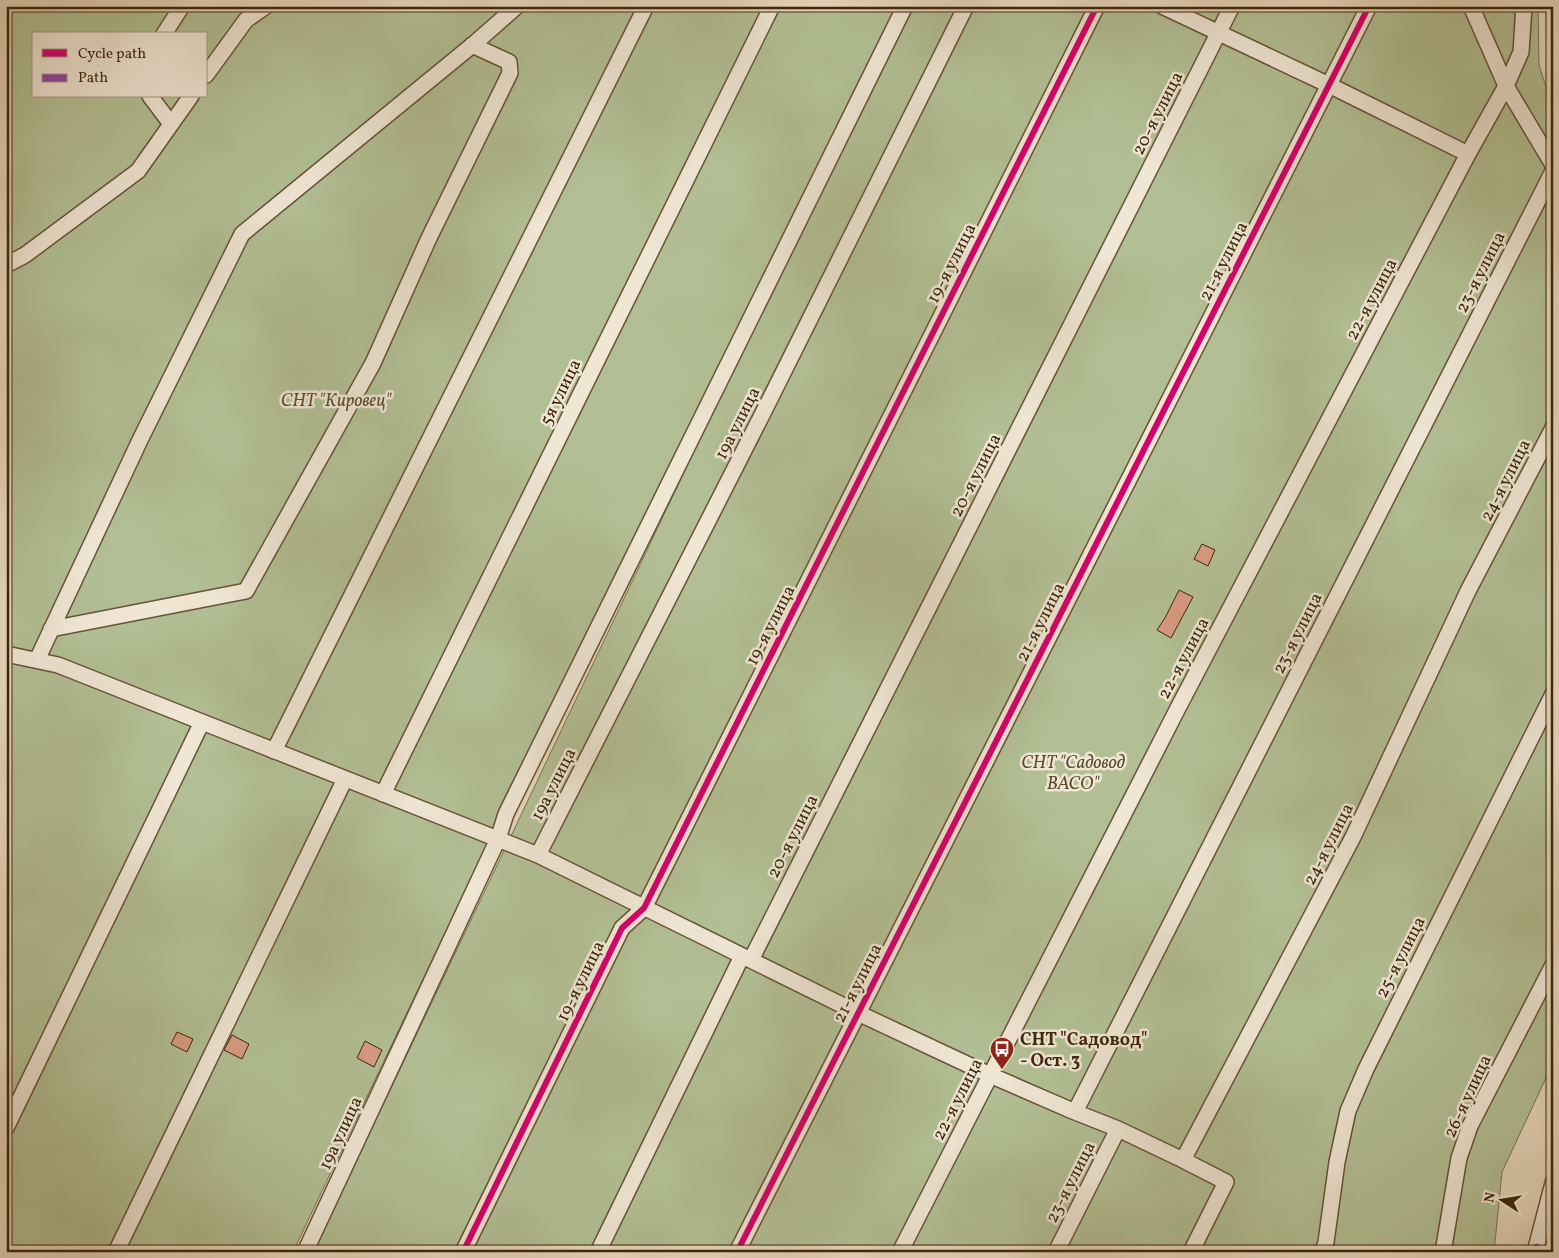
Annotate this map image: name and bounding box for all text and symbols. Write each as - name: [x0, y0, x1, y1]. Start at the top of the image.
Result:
- legend: [32, 32, 208, 98]
- text: Cycle path: [78, 44, 146, 65]
- street label: 20-я улица: [1127, 67, 1190, 160]
- text: Path: [78, 68, 108, 89]
- street label: 21-я улица: [1194, 218, 1255, 306]
- street label: 19-я улица: [921, 219, 983, 308]
- street label: 23-я улица: [1450, 228, 1513, 318]
- street label: 22-я улица: [1340, 254, 1404, 345]
- street label: 5я улица: [535, 355, 588, 430]
- street label: 19а улица: [709, 383, 767, 464]
- park label: СНТ "Кировец": [281, 389, 392, 414]
- street label: 20-я улица: [945, 429, 1008, 522]
- street label: 24-я улица: [1475, 435, 1538, 526]
- street label: 21-я улица: [1011, 579, 1072, 667]
- street label: 19-я улица: [740, 581, 802, 670]
- street label: 23-я улица: [1267, 589, 1330, 679]
- street label: 22-я улица: [1152, 613, 1216, 704]
- street label: 19а улица: [525, 744, 583, 825]
- park label: СНТ "Садовод ВАСО": [1021, 751, 1126, 797]
- street label: 20-я улица: [762, 790, 825, 883]
- street label: 24-я улица: [1298, 799, 1361, 890]
- street label: 25-я улица: [1370, 913, 1433, 1003]
- street label: 19-я улица: [551, 937, 612, 1026]
- street label: 21-я улица: [828, 940, 889, 1028]
- place label: СНТ "Садовод" - Ост. 3: [1020, 1028, 1147, 1074]
- bus stop icon: СНТ "Садовод" - Ост. 3: [989, 1036, 1015, 1070]
- street label: 26-я улица: [1438, 1051, 1499, 1142]
- street label: 22-я улица: [927, 1054, 990, 1145]
- street label: 19а улица: [313, 1093, 369, 1174]
- street label: 23-я улица: [1040, 1138, 1103, 1228]
- north arrow: [1476, 1176, 1526, 1226]
- text: N: [1480, 1191, 1501, 1205]

